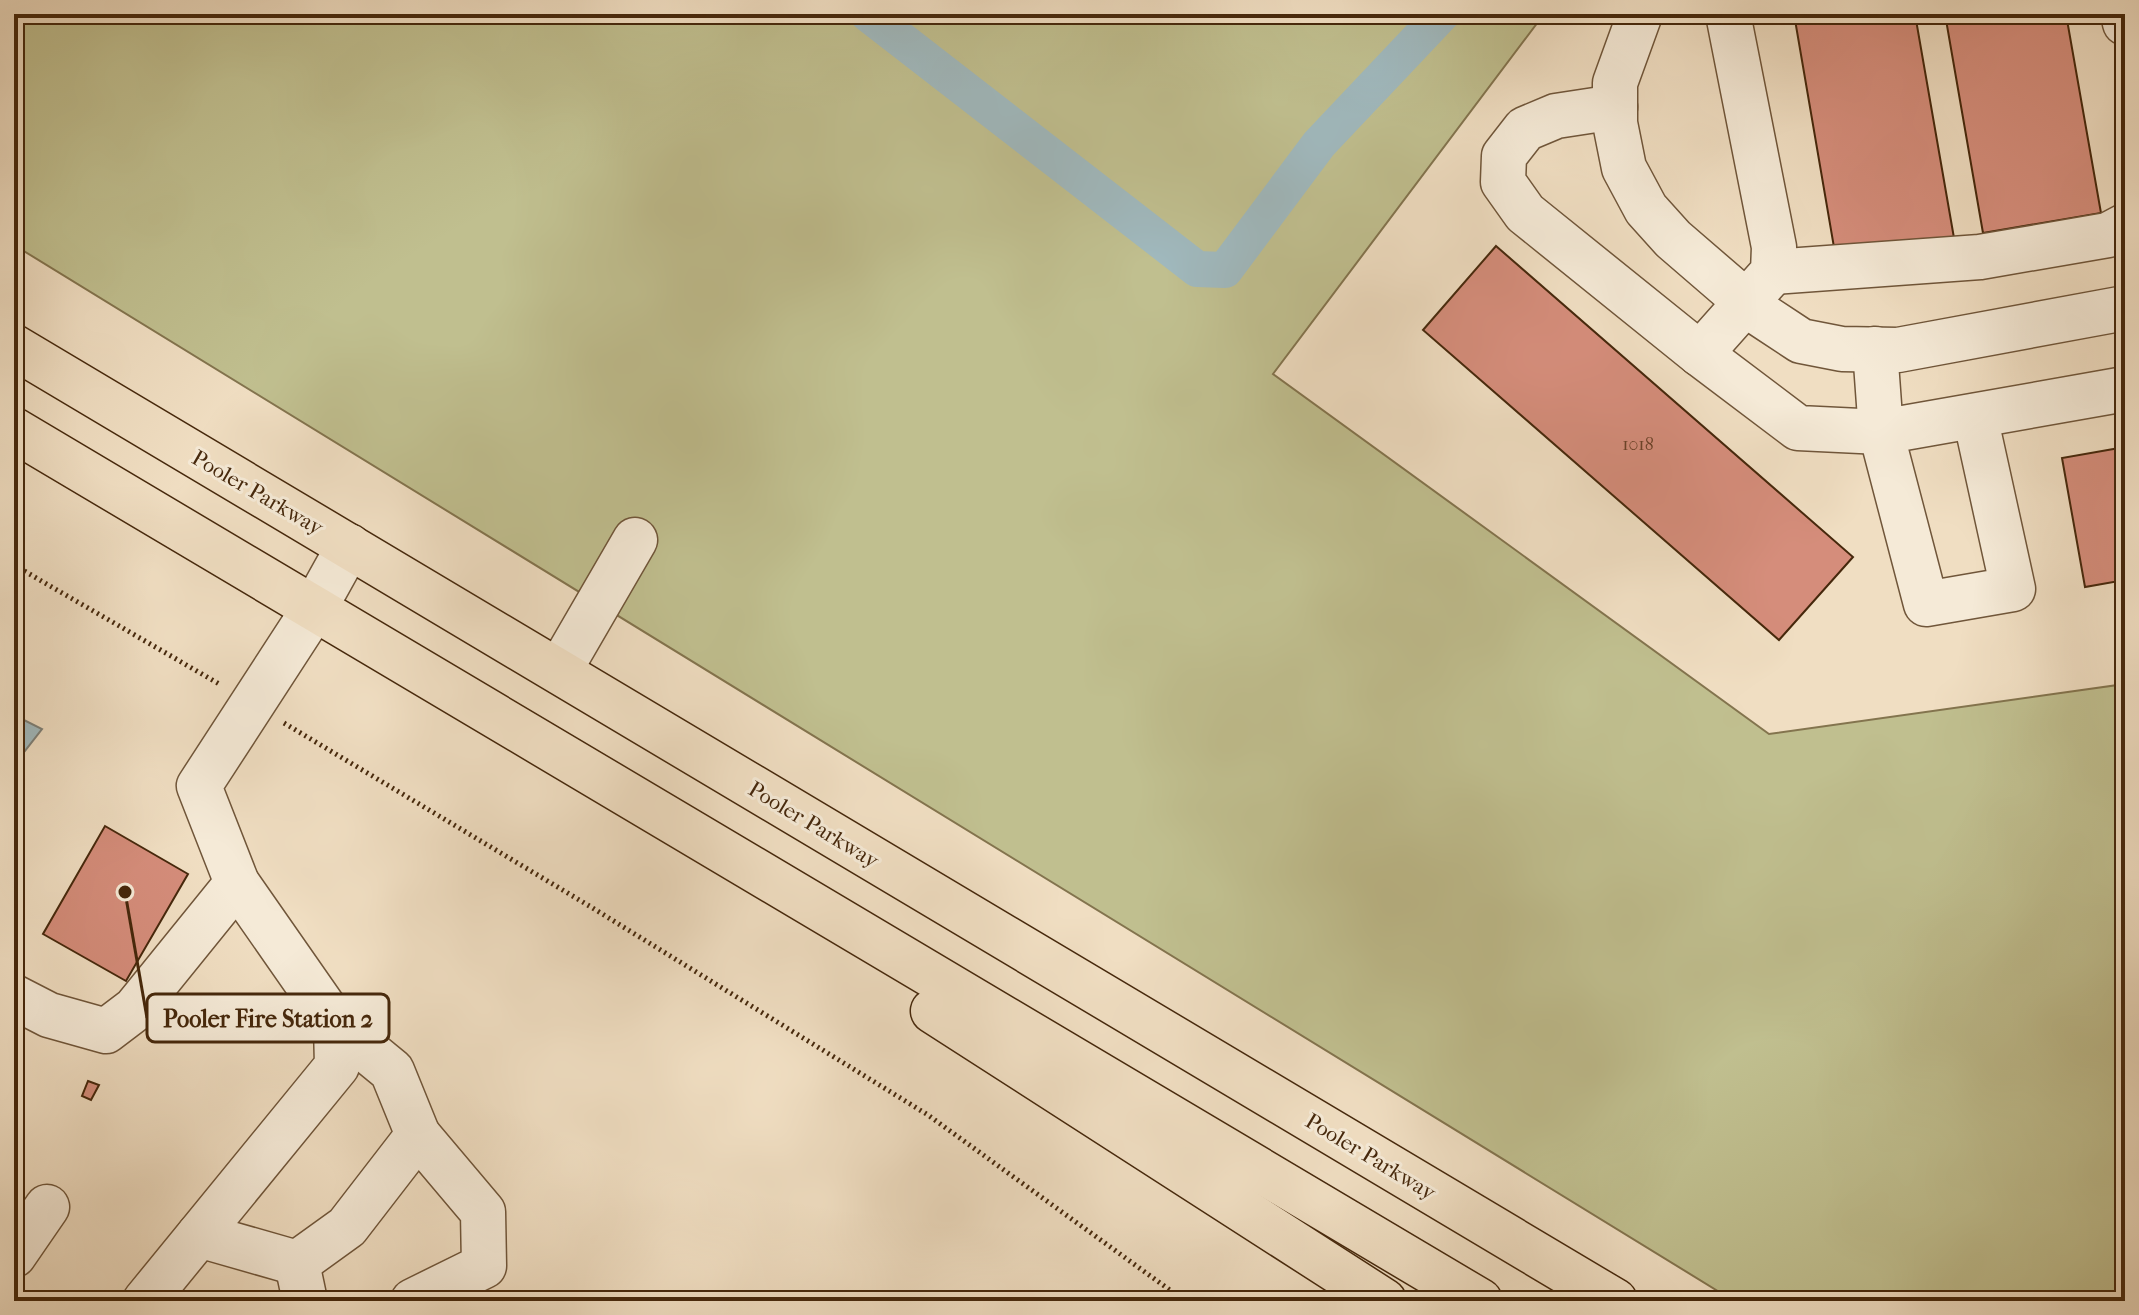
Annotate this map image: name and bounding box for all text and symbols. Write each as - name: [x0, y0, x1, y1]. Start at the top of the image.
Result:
- house number: 1018: [1622, 434, 1654, 455]
- street label: Pooler Parkway: [187, 445, 329, 542]
- street label: Pooler Parkway: [744, 776, 884, 875]
- callout: Pooler Fire Station 2: [147, 994, 389, 1042]
- text: Pooler Fire Station 2: [163, 1005, 373, 1033]
- street label: Pooler Parkway: [1301, 1108, 1441, 1207]

